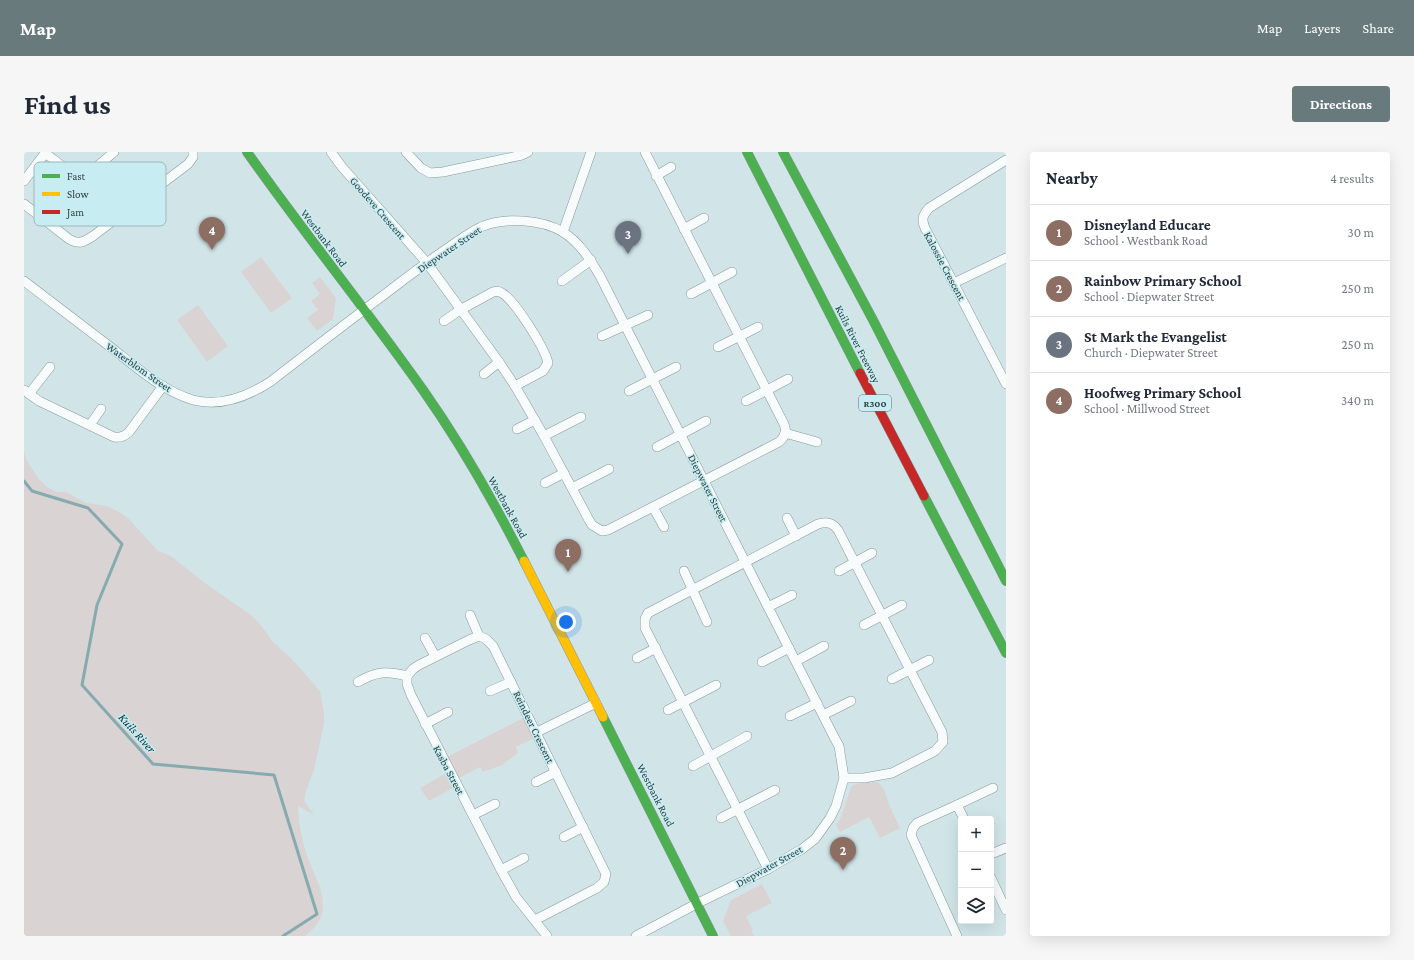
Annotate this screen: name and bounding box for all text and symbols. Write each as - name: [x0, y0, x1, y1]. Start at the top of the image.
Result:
- text: Map: [20, 18, 56, 39]
- text: Map: [1257, 20, 1282, 36]
- text: Layers: [1304, 20, 1341, 36]
- text: Share: [1363, 20, 1394, 36]
- button: Directions: [1292, 86, 1390, 122]
- text: Find us: [24, 89, 111, 120]
- legend: [34, 162, 166, 226]
- text: Nearby: [1046, 169, 1098, 188]
- text: Fast: [67, 170, 86, 182]
- text: 4 results: [1330, 171, 1374, 186]
- street label: Goodeve Crescent: [348, 174, 409, 242]
- text: Slow: [67, 188, 89, 200]
- text: Jam: [66, 206, 84, 219]
- street label: Westbank Road: [299, 207, 350, 269]
- pin: 4: [199, 217, 225, 250]
- text: Disneyland Educare: [1084, 217, 1211, 233]
- pin: 3: [615, 221, 641, 254]
- street label: Diepwater Street: [415, 223, 484, 276]
- text: 1: [1057, 225, 1061, 240]
- text: 30 m: [1348, 225, 1374, 240]
- street label: Kalossie Crescent: [922, 230, 968, 303]
- text: School · Westbank Road: [1084, 233, 1208, 248]
- text: Rainbow Primary School: [1084, 273, 1242, 289]
- text: 2: [1056, 281, 1062, 296]
- text: 250 m: [1341, 281, 1374, 296]
- text: School · Diepwater Street: [1084, 289, 1214, 304]
- street label: Kuils River Freeway: [832, 303, 883, 386]
- text: St Mark the Evangelist: [1084, 329, 1227, 345]
- text: 3: [1056, 337, 1062, 352]
- text: 250 m: [1341, 337, 1374, 352]
- street label: Waterblom Street: [104, 340, 175, 394]
- text: Church · Diepwater Street: [1084, 345, 1218, 360]
- text: Hoofweg Primary School: [1084, 385, 1241, 401]
- text: 4: [1055, 393, 1063, 408]
- text: 340 m: [1341, 393, 1374, 408]
- road number: R300: [859, 395, 891, 411]
- text: School · Millwood Street: [1084, 401, 1210, 416]
- street label: Diepwater Street: [685, 452, 730, 524]
- street label: Westbank Road: [486, 474, 530, 540]
- pin: 1: [555, 539, 581, 572]
- your location: [556, 612, 576, 632]
- street label: Reindeer Crescent: [511, 689, 557, 766]
- water label: Kuils River: [116, 710, 159, 756]
- street label: Kasba Street: [431, 743, 467, 797]
- street label: Westbank Road: [635, 762, 677, 829]
- map controls: [958, 816, 994, 924]
- button: +: [958, 816, 994, 852]
- pin: 2: [830, 837, 856, 870]
- street label: Diepwater Street: [734, 843, 805, 890]
- button: −: [958, 852, 994, 888]
- button: layers: [958, 888, 994, 924]

